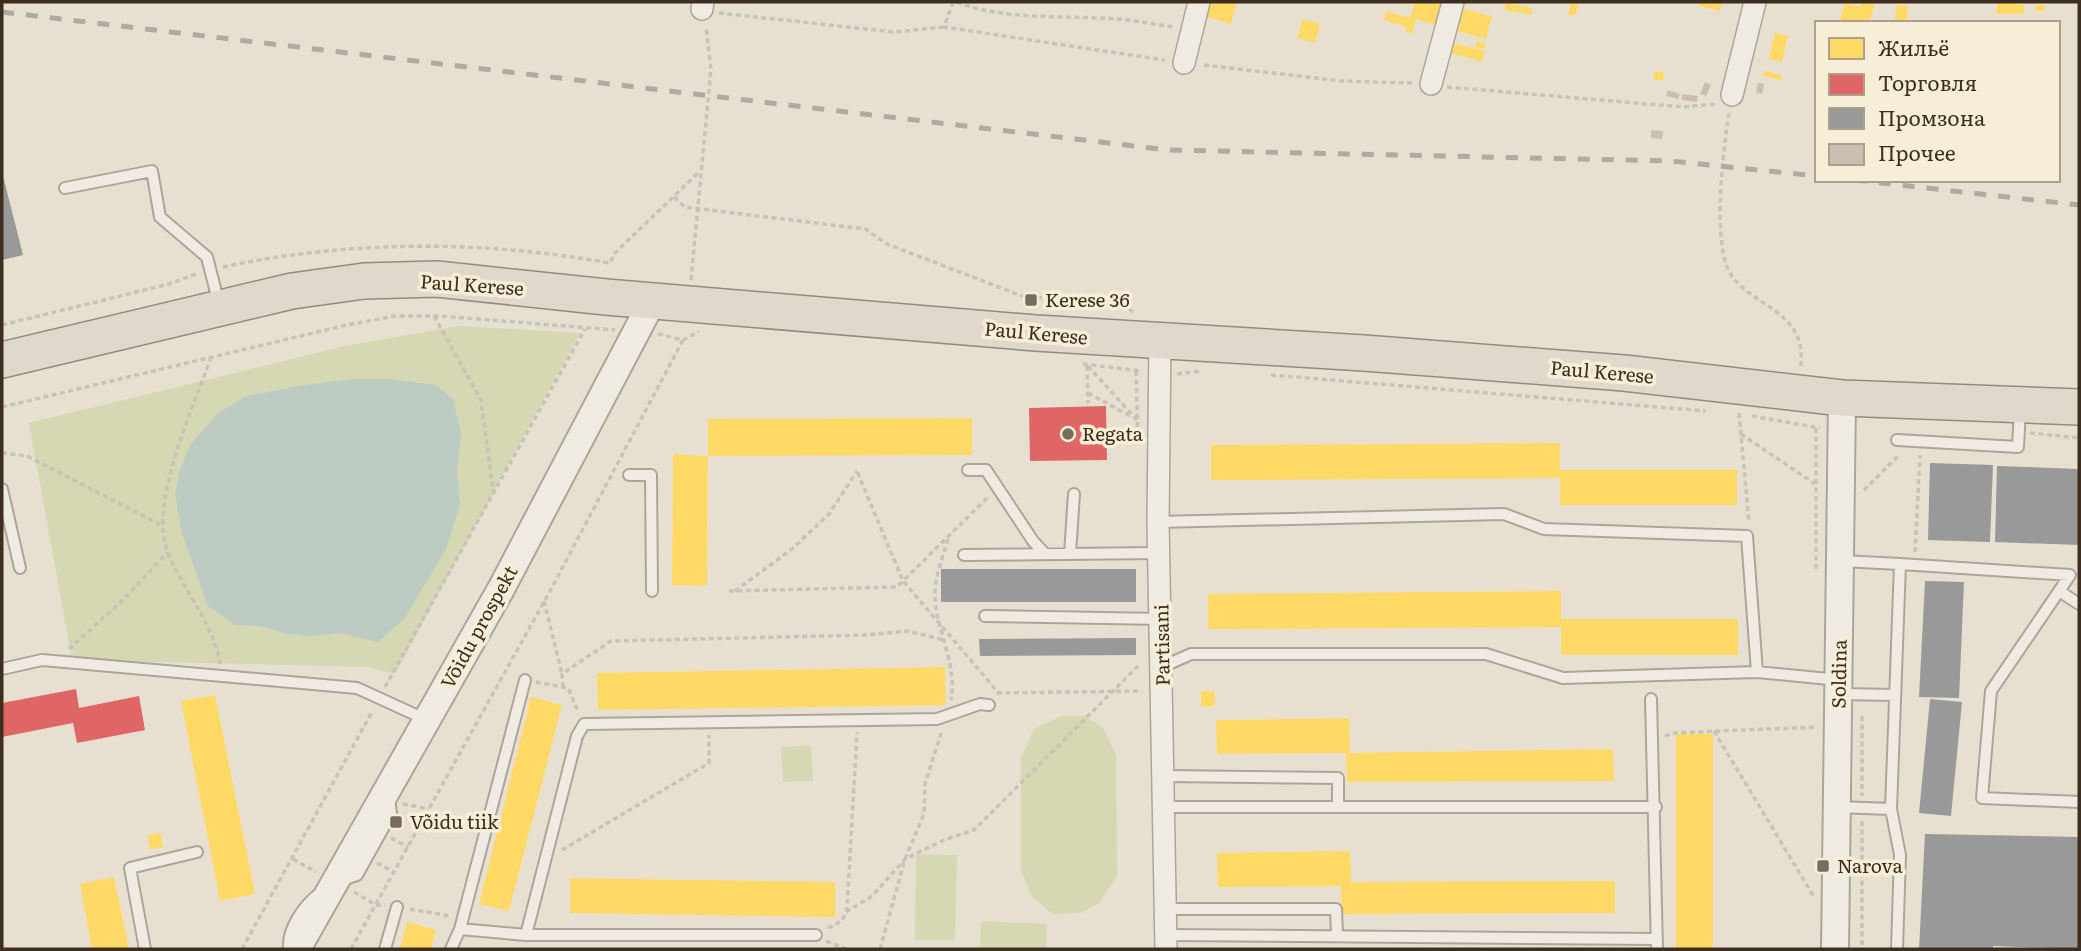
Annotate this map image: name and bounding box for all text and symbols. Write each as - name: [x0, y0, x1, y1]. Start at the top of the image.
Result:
- legend: [1815, 21, 2060, 182]
- text: Жильё: [1878, 31, 1949, 62]
- text: Торговля: [1878, 66, 1977, 97]
- text: Промзона: [1878, 101, 1986, 132]
- text: Прочее: [1878, 136, 1956, 167]
- street label: Paul Kerese: [419, 266, 525, 302]
- place label: Kerese 36: [1045, 285, 1130, 313]
- marker: Kerese 36: [1023, 292, 1039, 308]
- street label: Paul Kerese: [983, 314, 1089, 350]
- street label: Paul Kerese: [1549, 353, 1655, 389]
- place label: Regata: [1082, 419, 1144, 447]
- marker: Regata: [1060, 426, 1076, 442]
- street label: Võidu prospekt: [433, 560, 524, 693]
- street label: Partisani: [1146, 604, 1176, 686]
- street label: Soldina: [1823, 638, 1853, 709]
- place label: Võidu tiik: [410, 807, 499, 835]
- marker: Võidu tiik: [388, 814, 404, 830]
- place label: Narova: [1837, 851, 1904, 879]
- marker: Narova: [1815, 858, 1831, 874]

